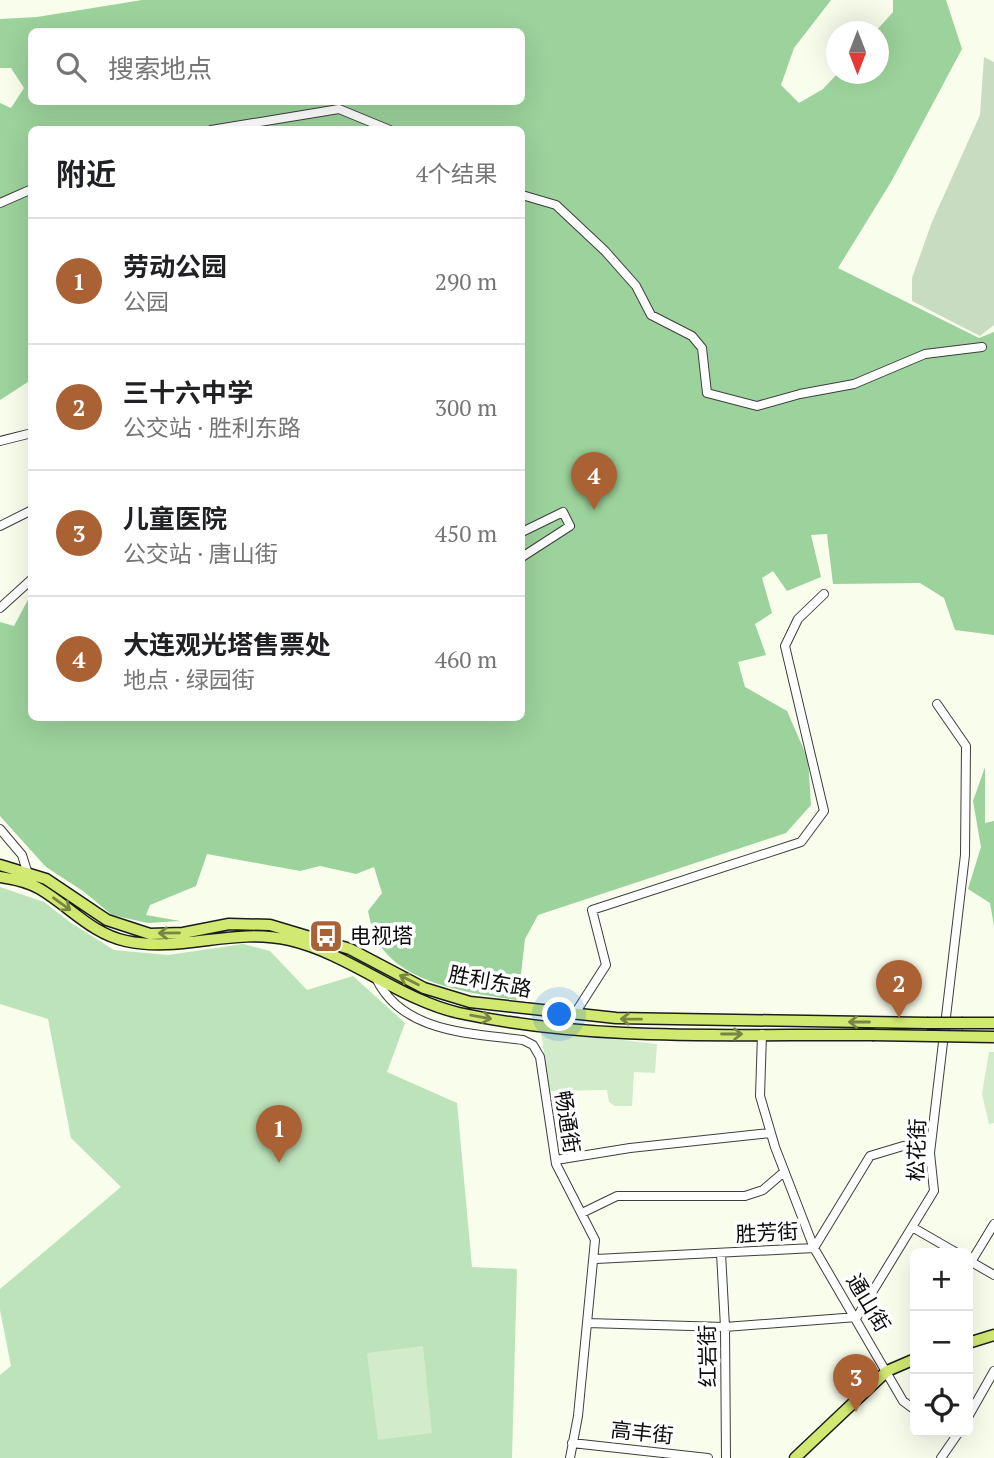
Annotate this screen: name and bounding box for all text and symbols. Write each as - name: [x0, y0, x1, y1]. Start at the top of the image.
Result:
- north arrow: [826, 21, 889, 84]
- search box: [28, 28, 525, 105]
- icon: search: [52, 48, 90, 86]
- text: 搜索地点: [108, 51, 212, 85]
- text: 附近: [56, 154, 116, 194]
- text: 4个结果: [416, 158, 497, 189]
- text: 劳动公园: [123, 249, 227, 283]
- text: 1: [73, 266, 86, 297]
- text: 290 m: [435, 266, 497, 297]
- text: 公园: [123, 286, 169, 317]
- text: 三十六中学: [123, 375, 253, 409]
- text: 2: [73, 392, 86, 423]
- text: 300 m: [435, 392, 497, 423]
- text: 公交站 · 胜利东路: [123, 412, 301, 443]
- pin: 4: [571, 452, 617, 510]
- text: 儿童医院: [123, 501, 227, 535]
- text: 3: [73, 518, 86, 549]
- text: 450 m: [435, 518, 497, 549]
- text: 公交站 · 唐山街: [123, 538, 278, 569]
- text: 大连观光塔售票处: [123, 627, 331, 661]
- text: 4: [73, 644, 86, 675]
- text: 460 m: [435, 644, 497, 675]
- text: 地点 · 绿园街: [123, 664, 255, 695]
- one-way arrow: [52, 896, 71, 911]
- bus stop icon: 电视塔: [307, 917, 345, 955]
- place label: 电视塔: [350, 921, 413, 949]
- one-way arrow: [158, 927, 181, 940]
- street label: 胜利东路: [446, 959, 534, 1003]
- pin: 2: [876, 960, 922, 1018]
- one-way arrow: [399, 972, 420, 986]
- your location: [542, 997, 576, 1031]
- one-way arrow: [469, 1011, 492, 1024]
- one-way arrow: [620, 1012, 643, 1025]
- one-way arrow: [848, 1015, 871, 1029]
- one-way arrow: [721, 1027, 744, 1041]
- street label: 畅通街: [549, 1089, 587, 1155]
- pin: 1: [256, 1105, 302, 1163]
- street label: 松花街: [901, 1118, 931, 1182]
- street label: 胜芳街: [735, 1216, 799, 1248]
- map controls: [910, 1248, 973, 1437]
- button: +: [910, 1248, 973, 1311]
- street label: 通山街: [841, 1268, 897, 1337]
- button: −: [910, 1311, 973, 1374]
- street label: 红岩街: [692, 1324, 722, 1388]
- pin: 3: [833, 1354, 879, 1412]
- button: locate: [910, 1374, 973, 1437]
- street label: 高丰街: [609, 1415, 675, 1449]

